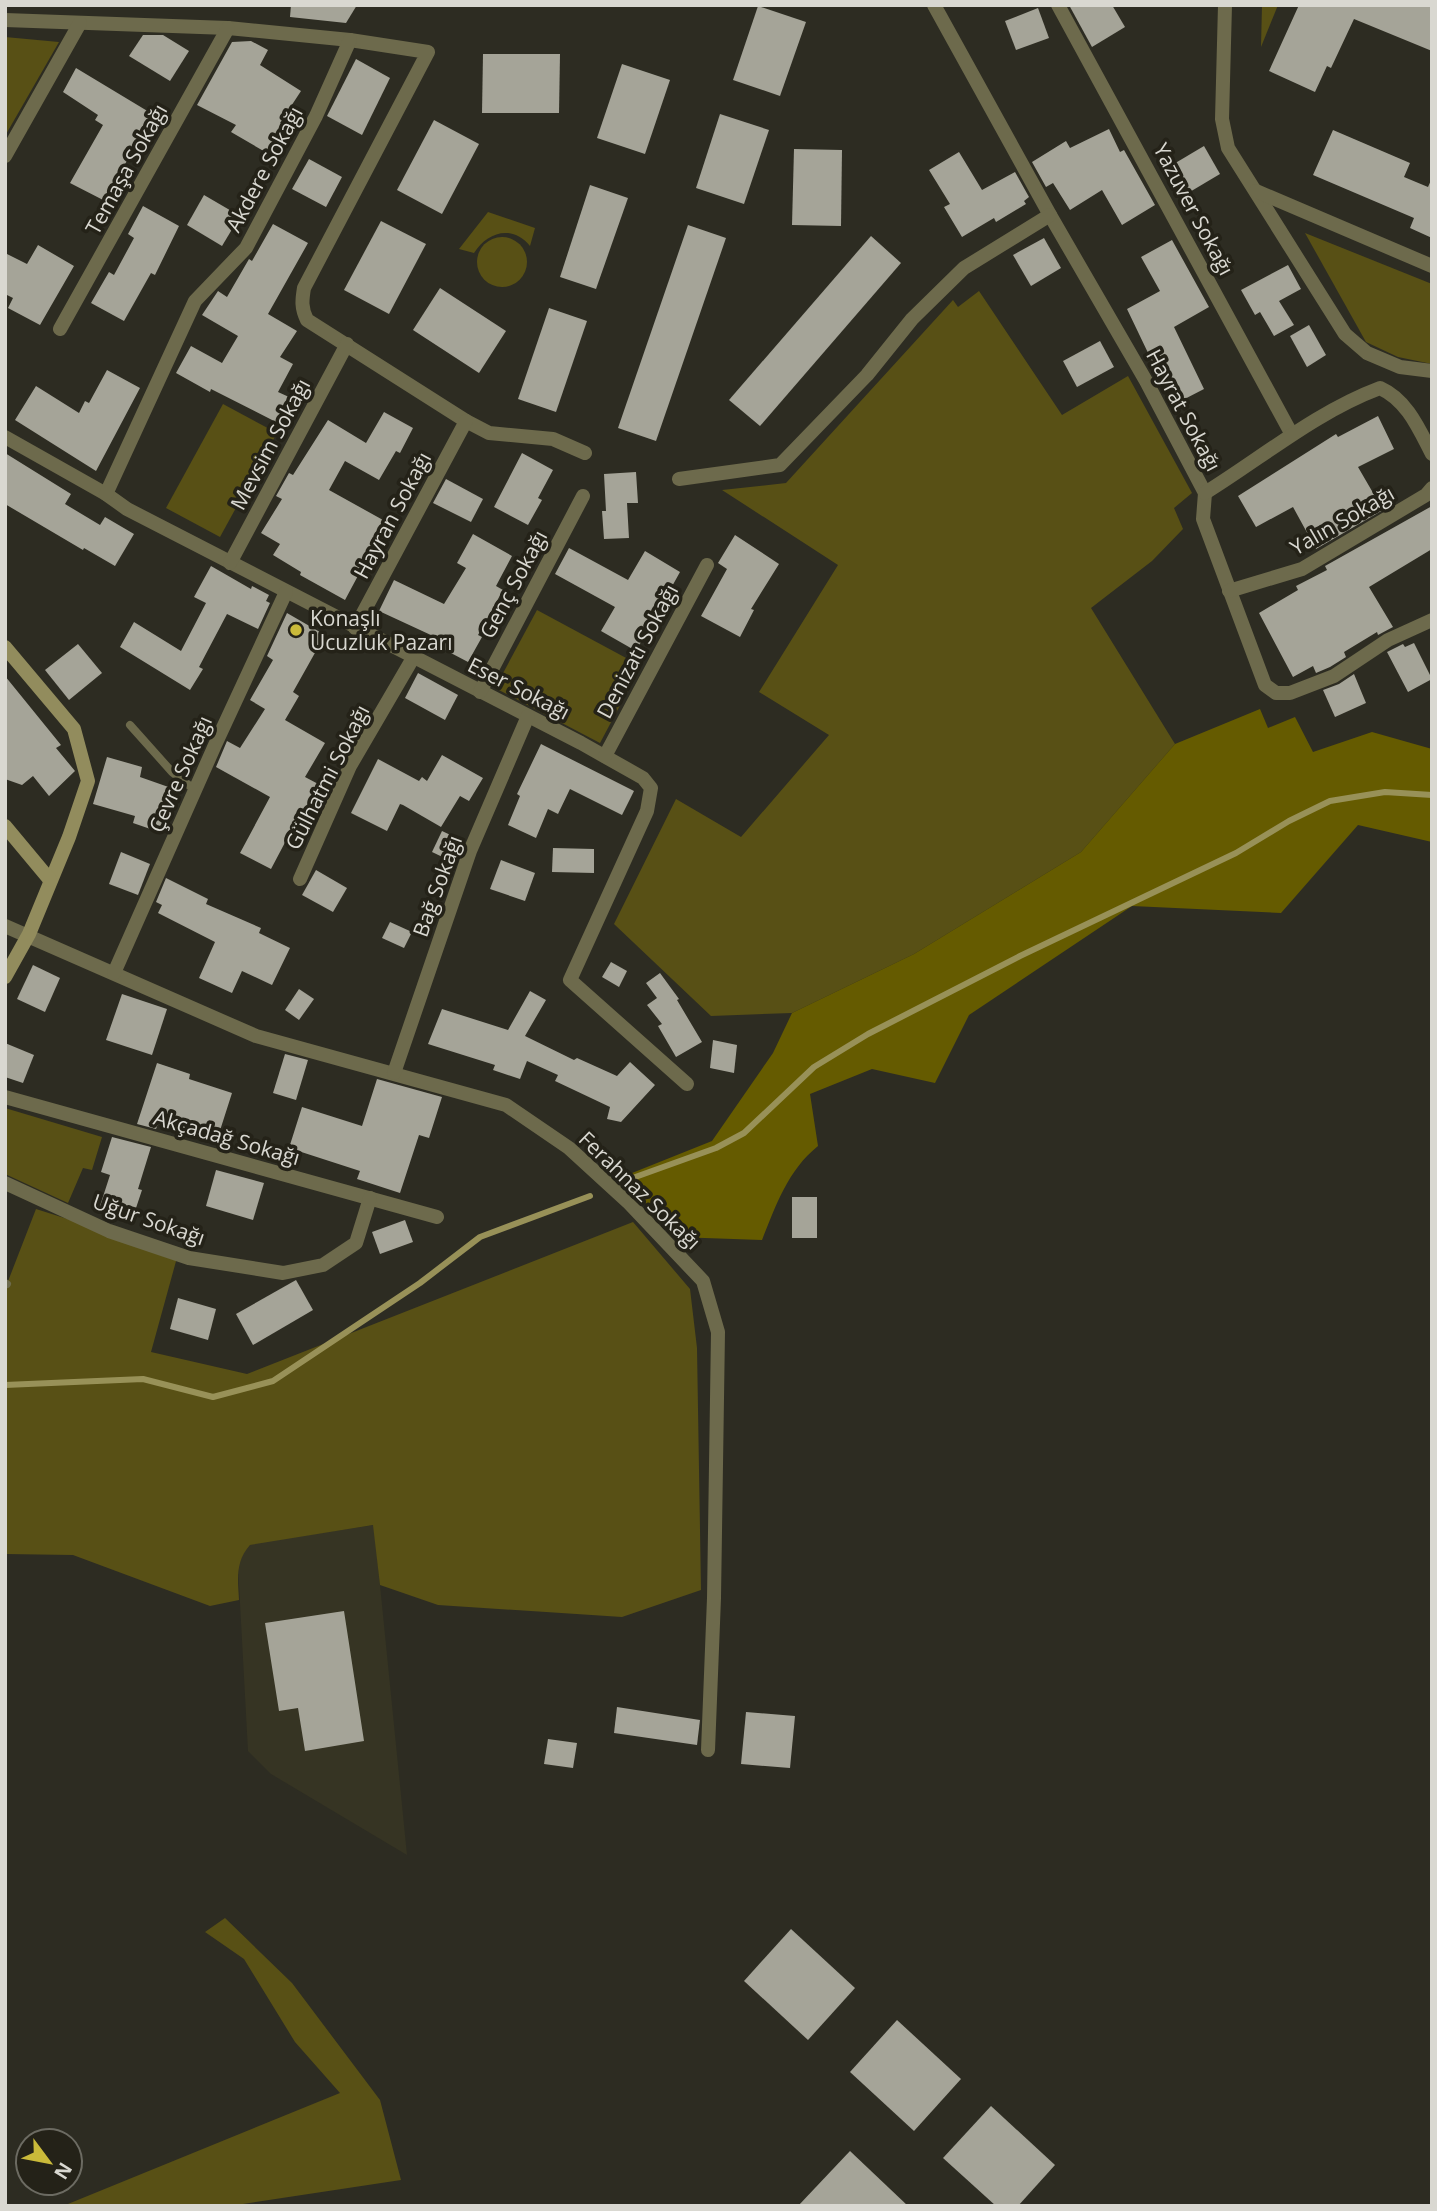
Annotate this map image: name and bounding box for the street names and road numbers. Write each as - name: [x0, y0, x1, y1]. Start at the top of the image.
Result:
- street label: Temaşa Sokağı: [79, 99, 173, 239]
- street label: Akdere Sokağı: [219, 101, 309, 237]
- street label: Yazuver Sokağı: [1147, 138, 1241, 280]
- street label: Hayrat Sokağı: [1140, 344, 1228, 476]
- street label: Mevsim Sokağı: [224, 373, 316, 515]
- street label: Hayran Sokağı: [347, 447, 437, 583]
- street label: Yalın Sokağı: [1285, 479, 1399, 561]
- street label: Genç Sokağı: [473, 525, 553, 643]
- street label: Denizatı Sokağı: [590, 579, 684, 723]
- street label: Eser Sokağı: [463, 650, 575, 726]
- street label: Gülhatmi Sokağı: [278, 700, 376, 854]
- street label: Çevre Sokağı: [142, 711, 218, 837]
- street label: Bağ Sokağı: [406, 832, 468, 940]
- street label: Akçadağ Sokağı: [151, 1103, 303, 1171]
- street label: Ferahnaz Sokağı: [573, 1125, 707, 1255]
- street label: Uğur Sokağı: [89, 1187, 209, 1251]

